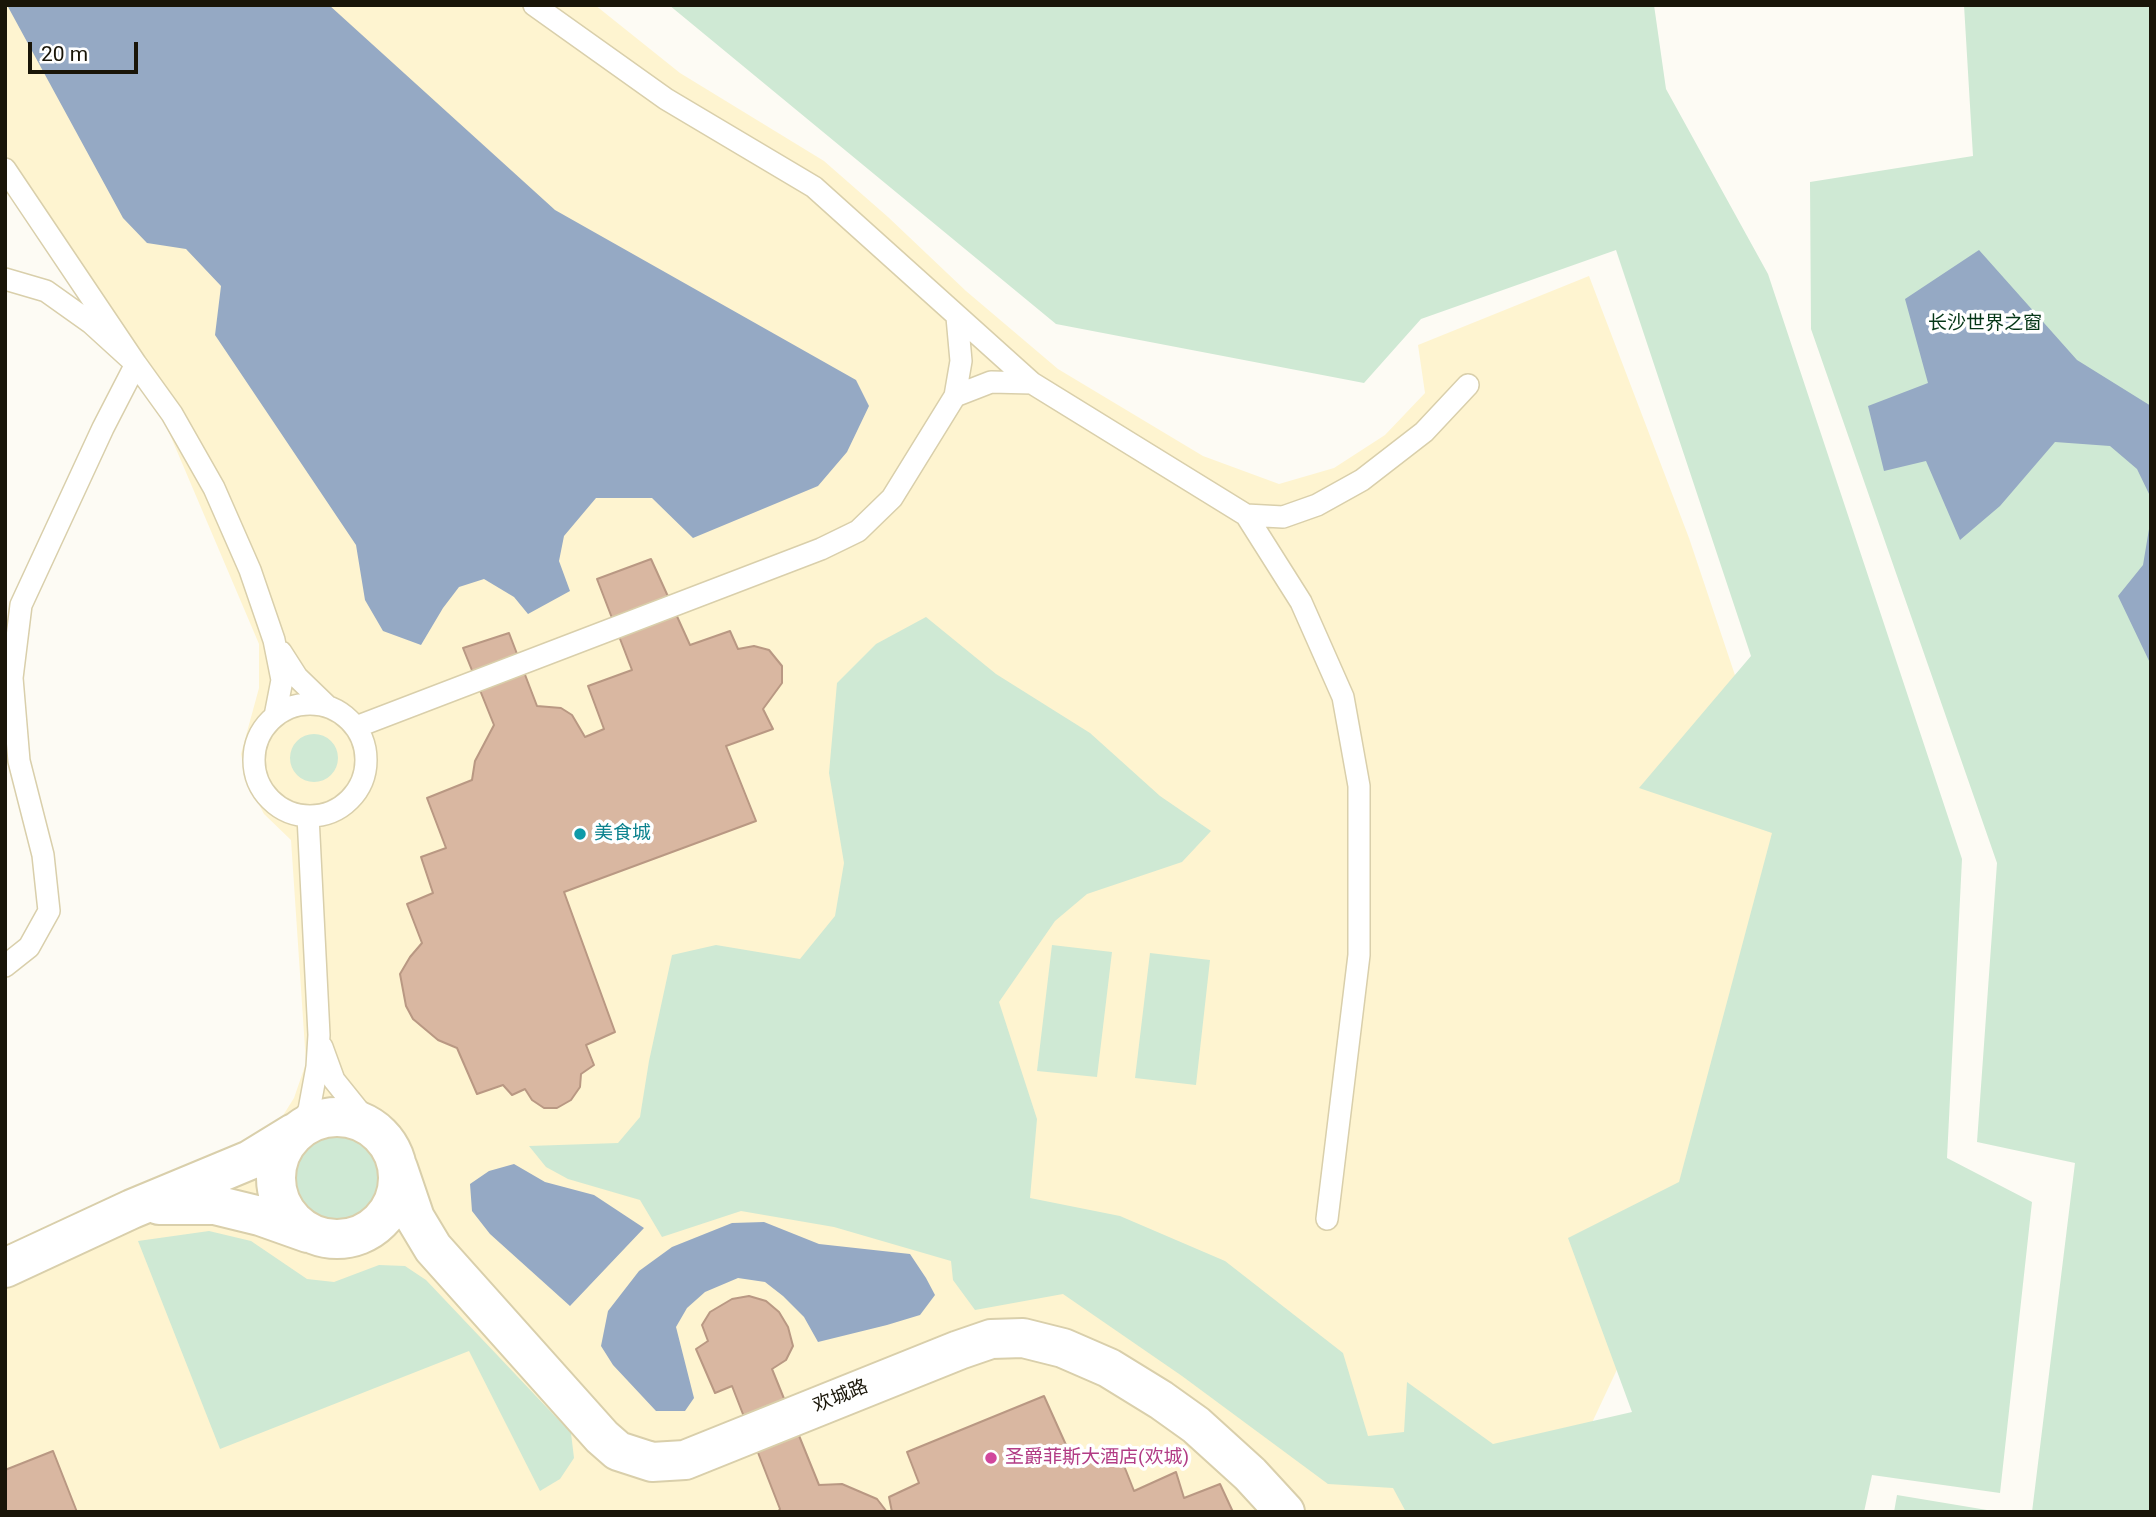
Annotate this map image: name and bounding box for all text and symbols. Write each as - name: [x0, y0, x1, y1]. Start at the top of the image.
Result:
- scale bar: [32, 28, 142, 72]
- text: 20 m: [41, 42, 88, 66]
- park label: 长沙世界之窗: [1928, 313, 2042, 335]
- place label: 美食城: [594, 823, 651, 845]
- marker: 美食城: [572, 826, 588, 842]
- street label: 欢城路: [810, 1376, 872, 1418]
- place label: 圣爵菲斯大酒店(欢城): [1005, 1447, 1189, 1469]
- marker: 圣爵菲斯大酒店(欢城): [983, 1450, 999, 1466]

